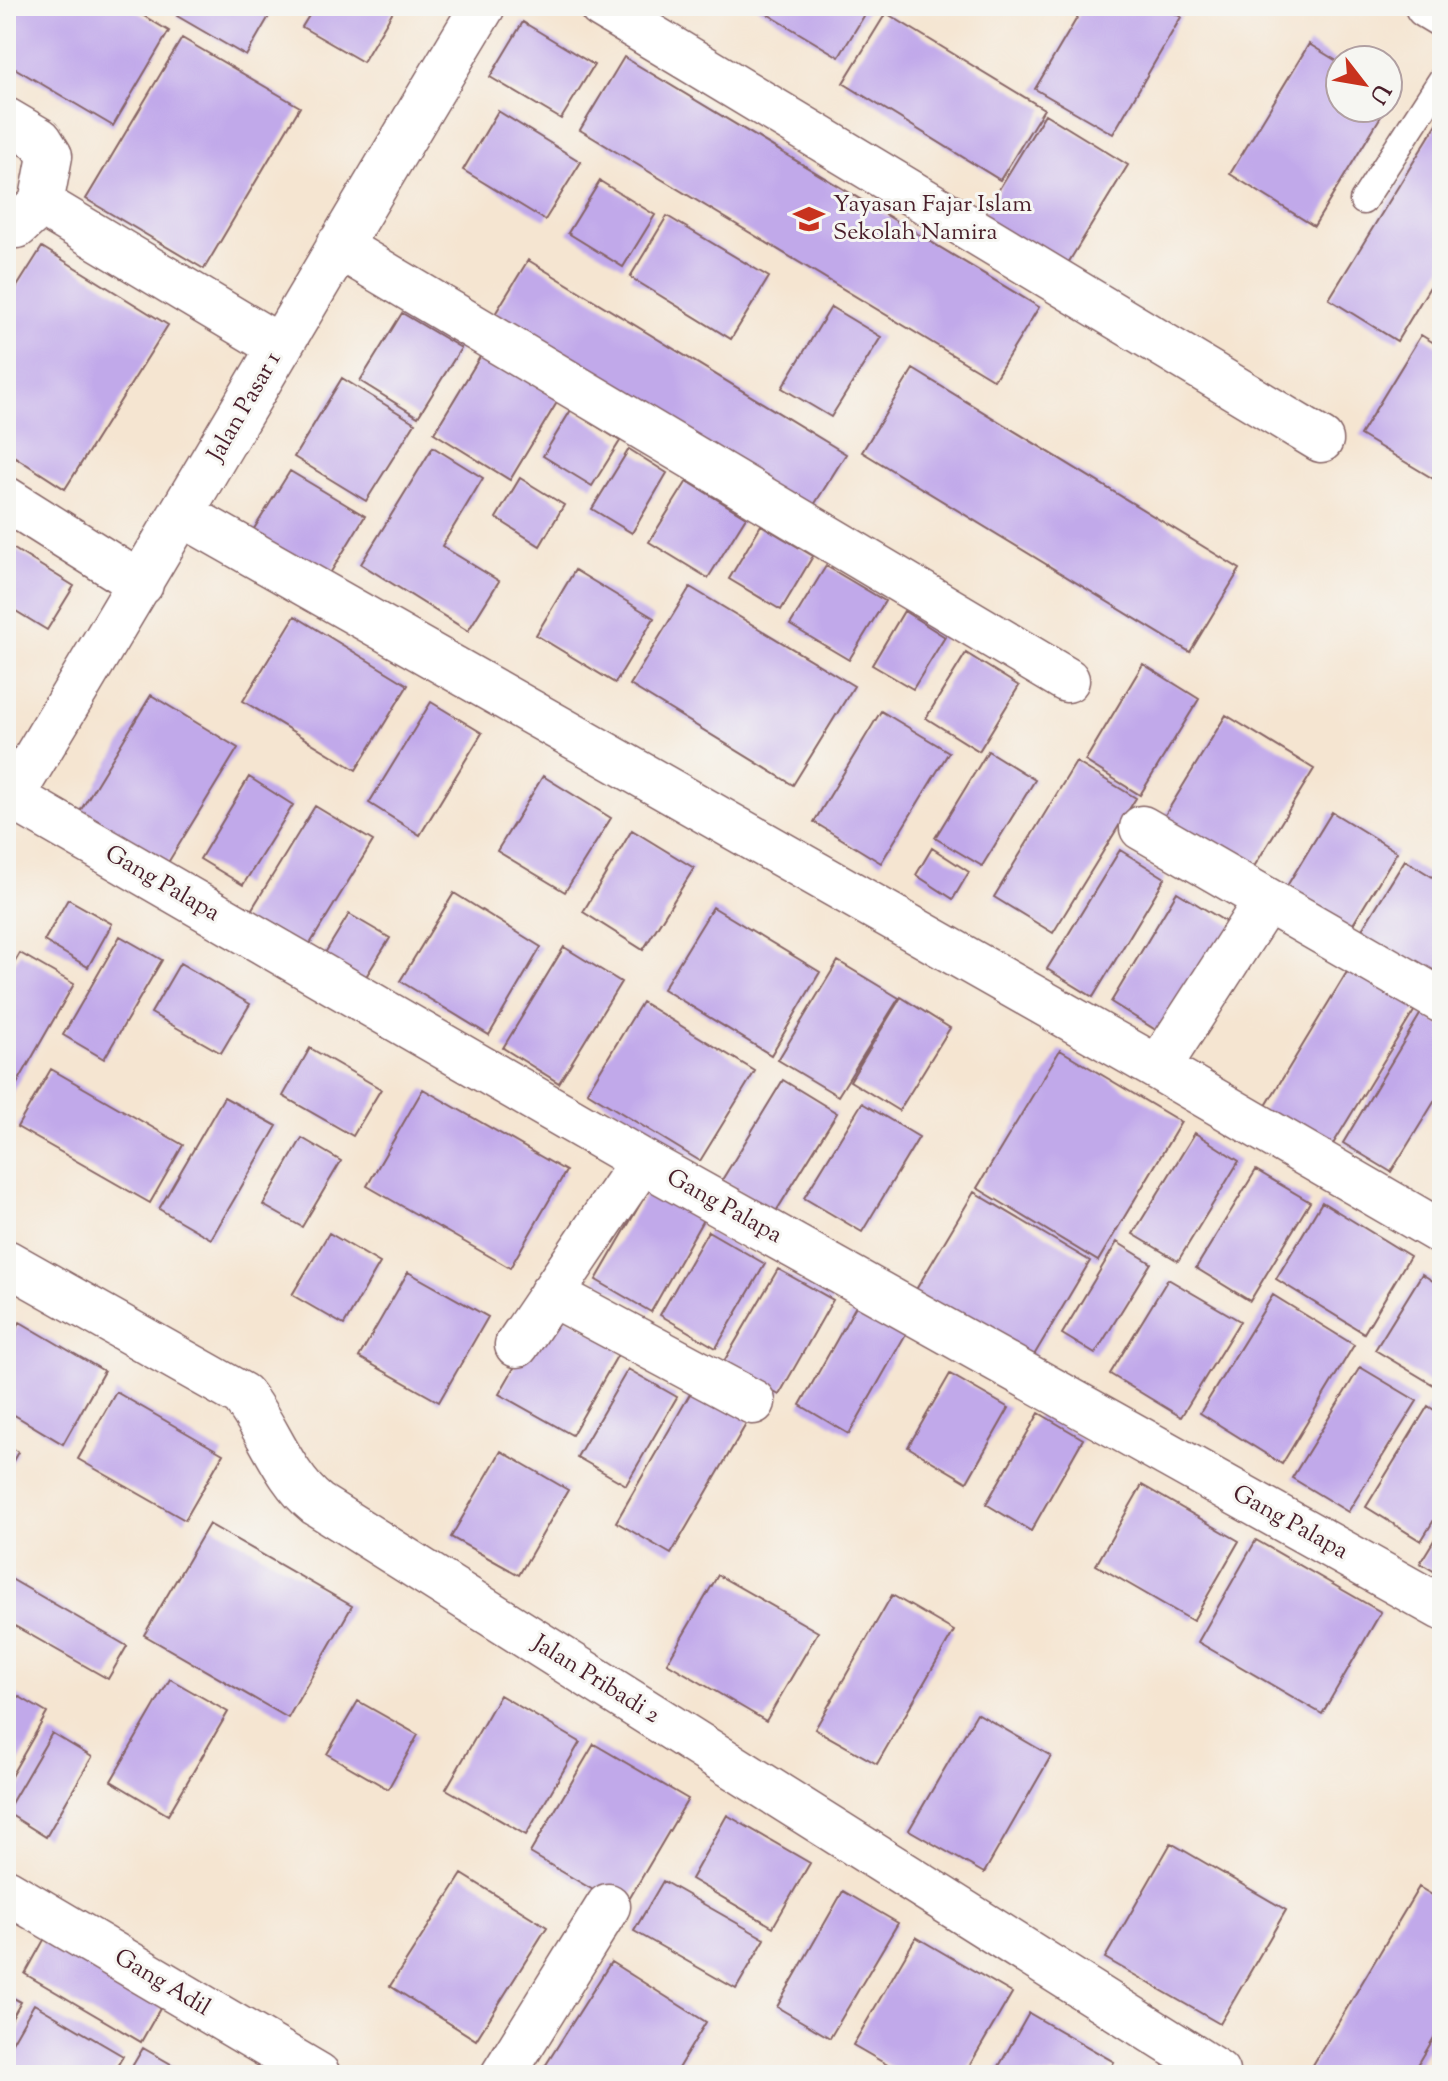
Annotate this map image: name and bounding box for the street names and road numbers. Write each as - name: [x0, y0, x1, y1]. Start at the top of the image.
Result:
- street label: Jalan Pasar 1: [199, 346, 290, 470]
- street label: Gang Palapa: [98, 837, 226, 931]
- street label: Gang Palapa: [660, 1161, 788, 1253]
- street label: Gang Palapa: [1226, 1477, 1354, 1569]
- street label: Jalan Pribadi 2: [524, 1626, 666, 1733]
- street label: Gang Adil: [107, 1941, 217, 2025]

